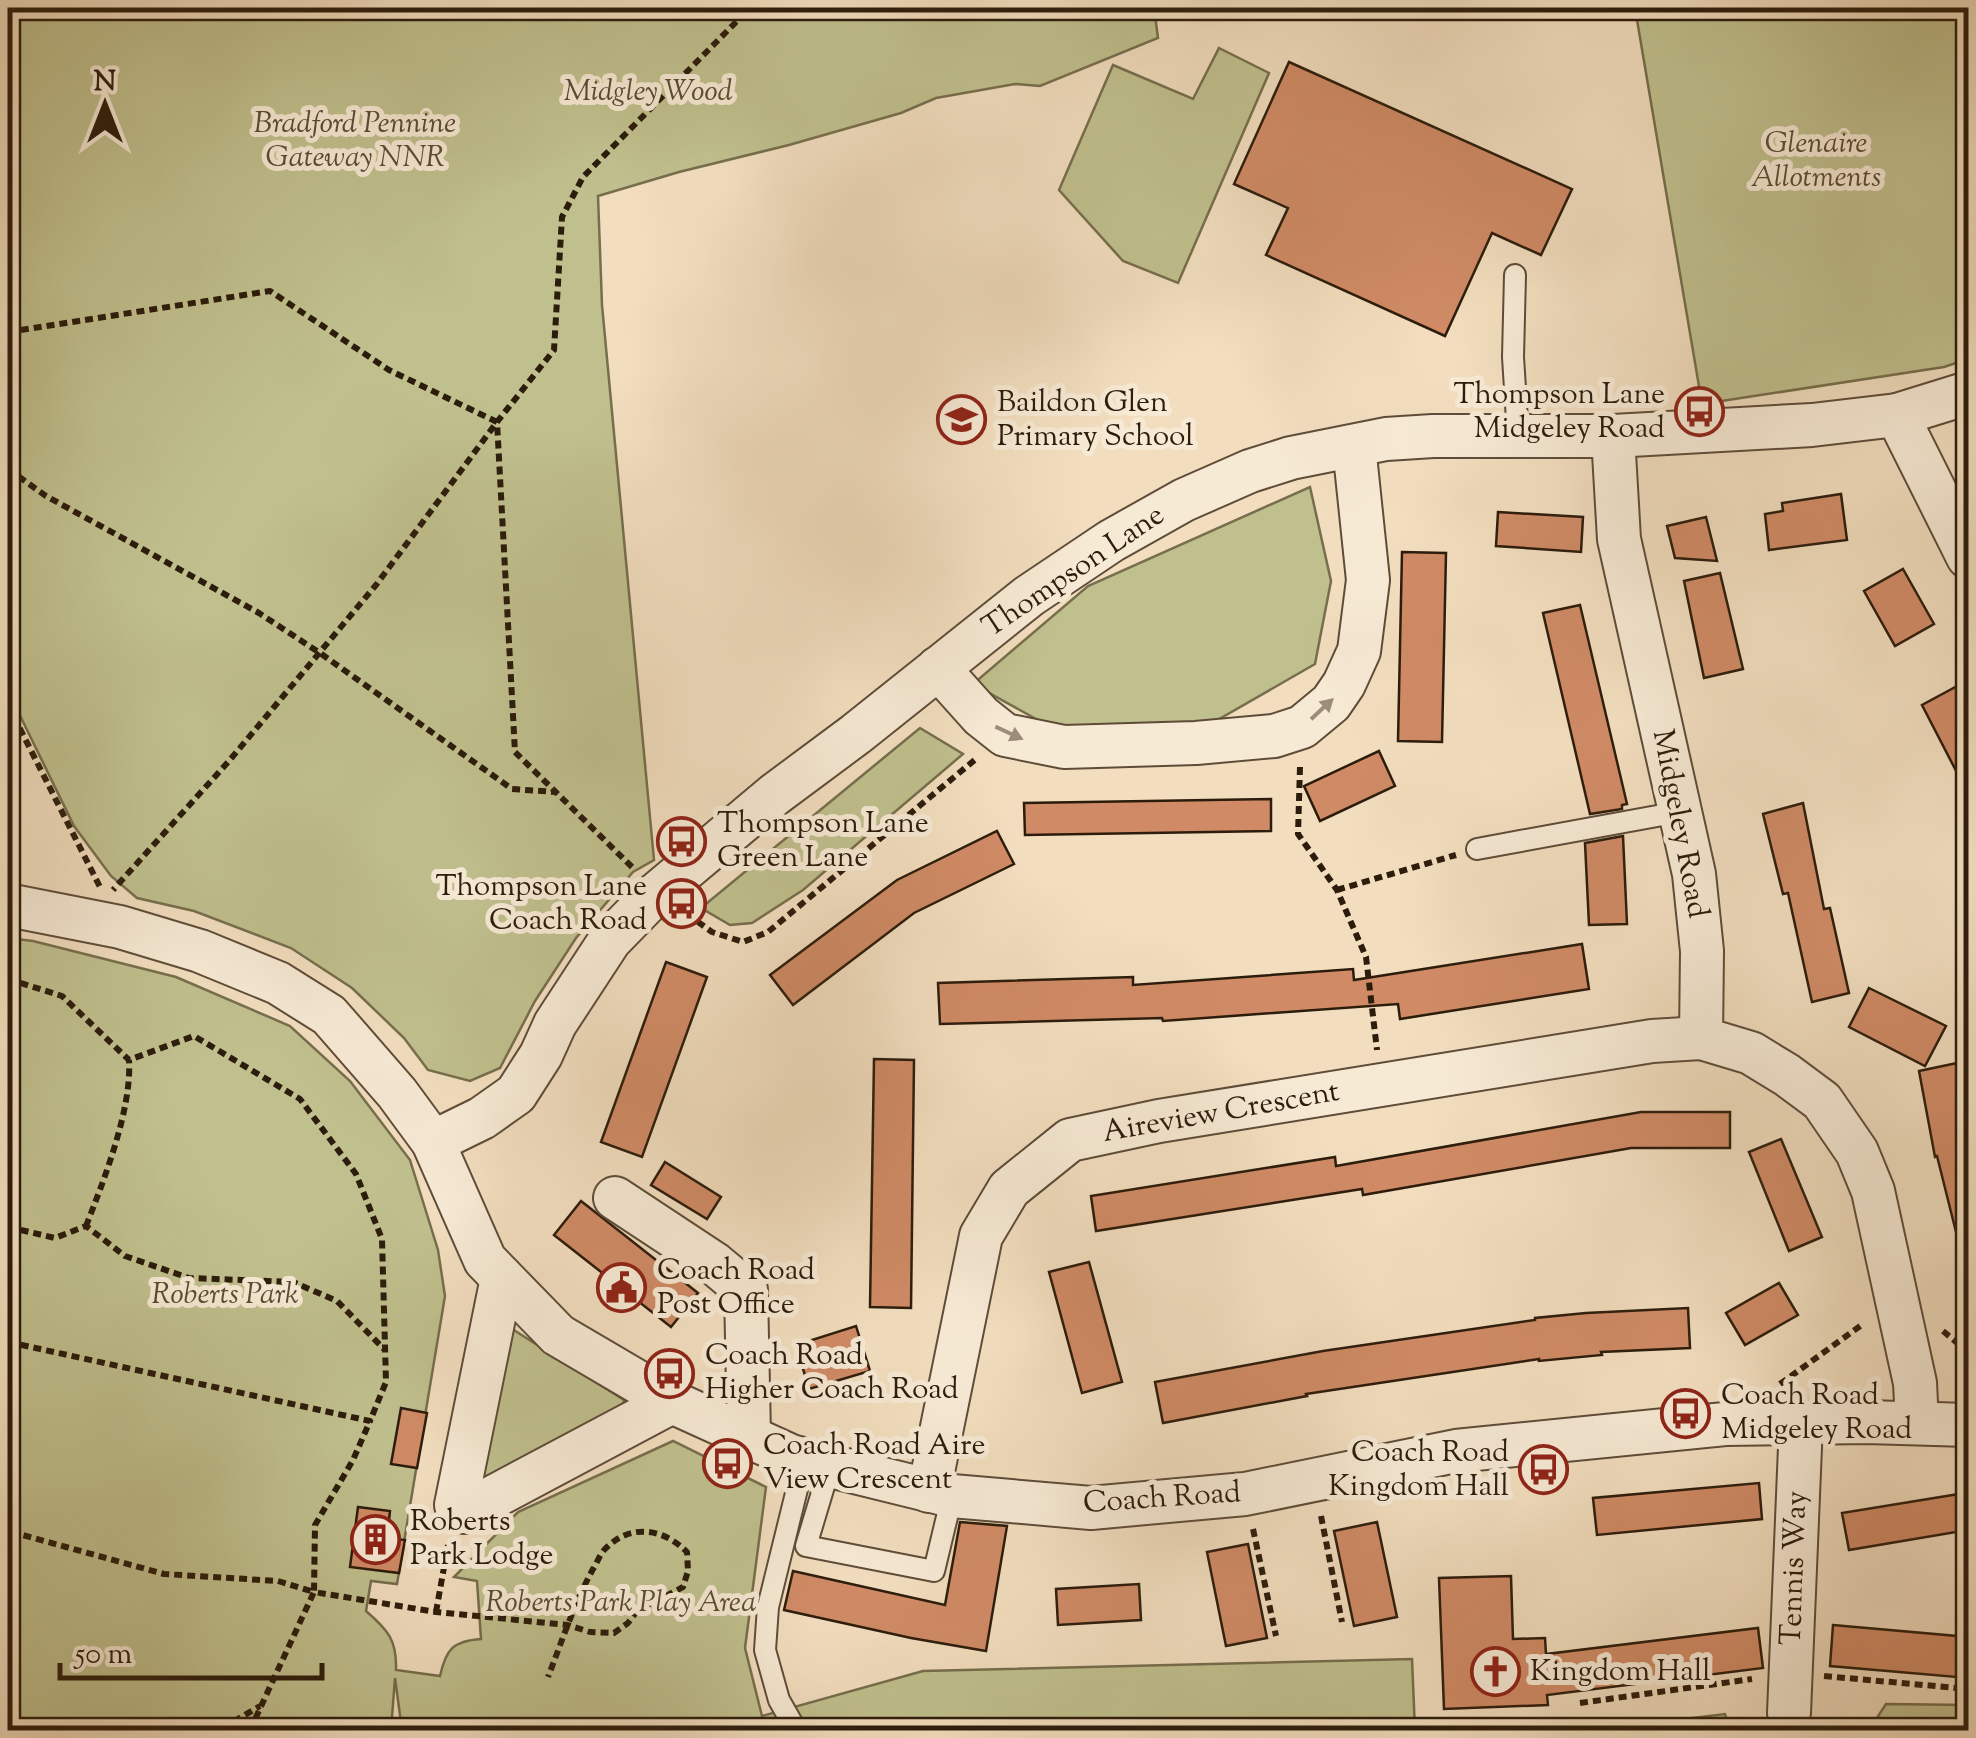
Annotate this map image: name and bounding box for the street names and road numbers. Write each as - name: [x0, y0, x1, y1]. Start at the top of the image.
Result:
- street label: Thompson Lane: [974, 495, 1174, 649]
- street label: Midgeley Road: [1640, 726, 1718, 922]
- street label: Aireview Crescent: [1099, 1071, 1343, 1155]
- street label: Coach Road: [1082, 1472, 1242, 1526]
- street label: Tennis Way: [1771, 1490, 1819, 1646]

